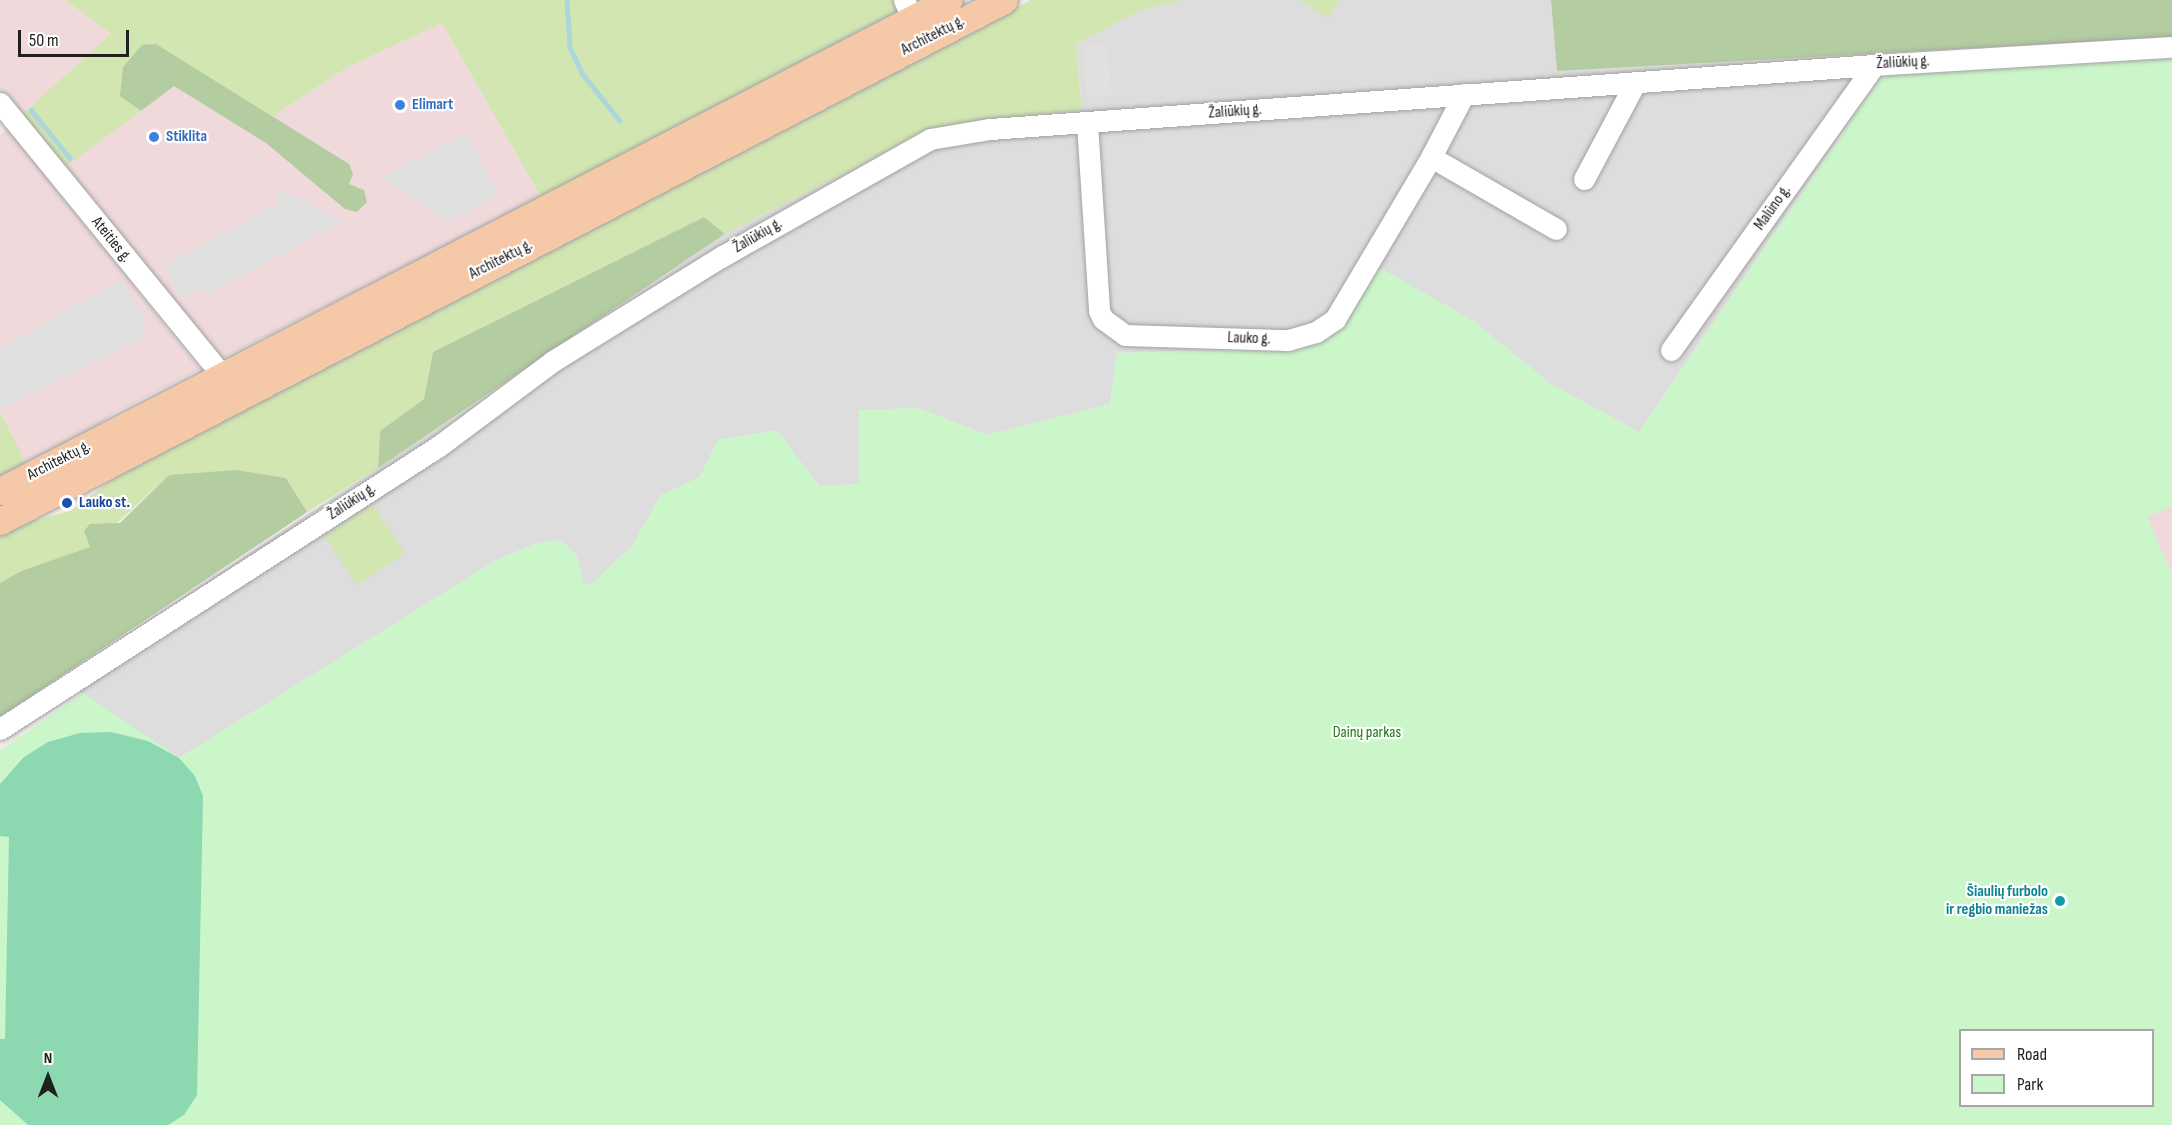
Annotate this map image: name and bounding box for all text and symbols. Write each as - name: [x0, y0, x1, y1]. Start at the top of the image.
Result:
- street label: Architektų g.: [898, 12, 968, 60]
- scale bar: [21, 18, 132, 56]
- text: 50 m: [29, 30, 59, 51]
- street label: Žaliūkių g.: [1876, 52, 1930, 74]
- place label: Elimart: [412, 95, 453, 115]
- marker: Elimart: [393, 98, 407, 112]
- street label: Žaliūkių g.: [1208, 101, 1262, 123]
- place label: Stiklita: [166, 127, 207, 147]
- marker: Stiklita: [147, 130, 161, 144]
- street label: Malūno g.: [1751, 182, 1795, 234]
- street label: Ateities g.: [87, 213, 135, 267]
- street label: Žaliūkių g.: [730, 214, 786, 258]
- street label: Architektų g.: [466, 236, 536, 284]
- street label: Lauko g.: [1227, 329, 1271, 349]
- street label: Architektų g.: [24, 437, 94, 485]
- street label: Žaliūkių g.: [324, 479, 380, 525]
- place label: Lauko st.: [79, 493, 130, 513]
- marker: Lauko st.: [60, 496, 74, 510]
- park label: Dainų parkas: [1333, 723, 1401, 743]
- place label: Šiaulių furbolo ir regbio maniežas: [1946, 882, 2048, 920]
- marker: Šiaulių furbolo ir regbio maniežas: [2053, 894, 2067, 908]
- legend: [1959, 1029, 2154, 1107]
- text: Road: [2017, 1044, 2047, 1065]
- north arrow: [18, 1047, 78, 1107]
- text: N: [44, 1049, 52, 1068]
- text: Park: [2017, 1074, 2043, 1095]

